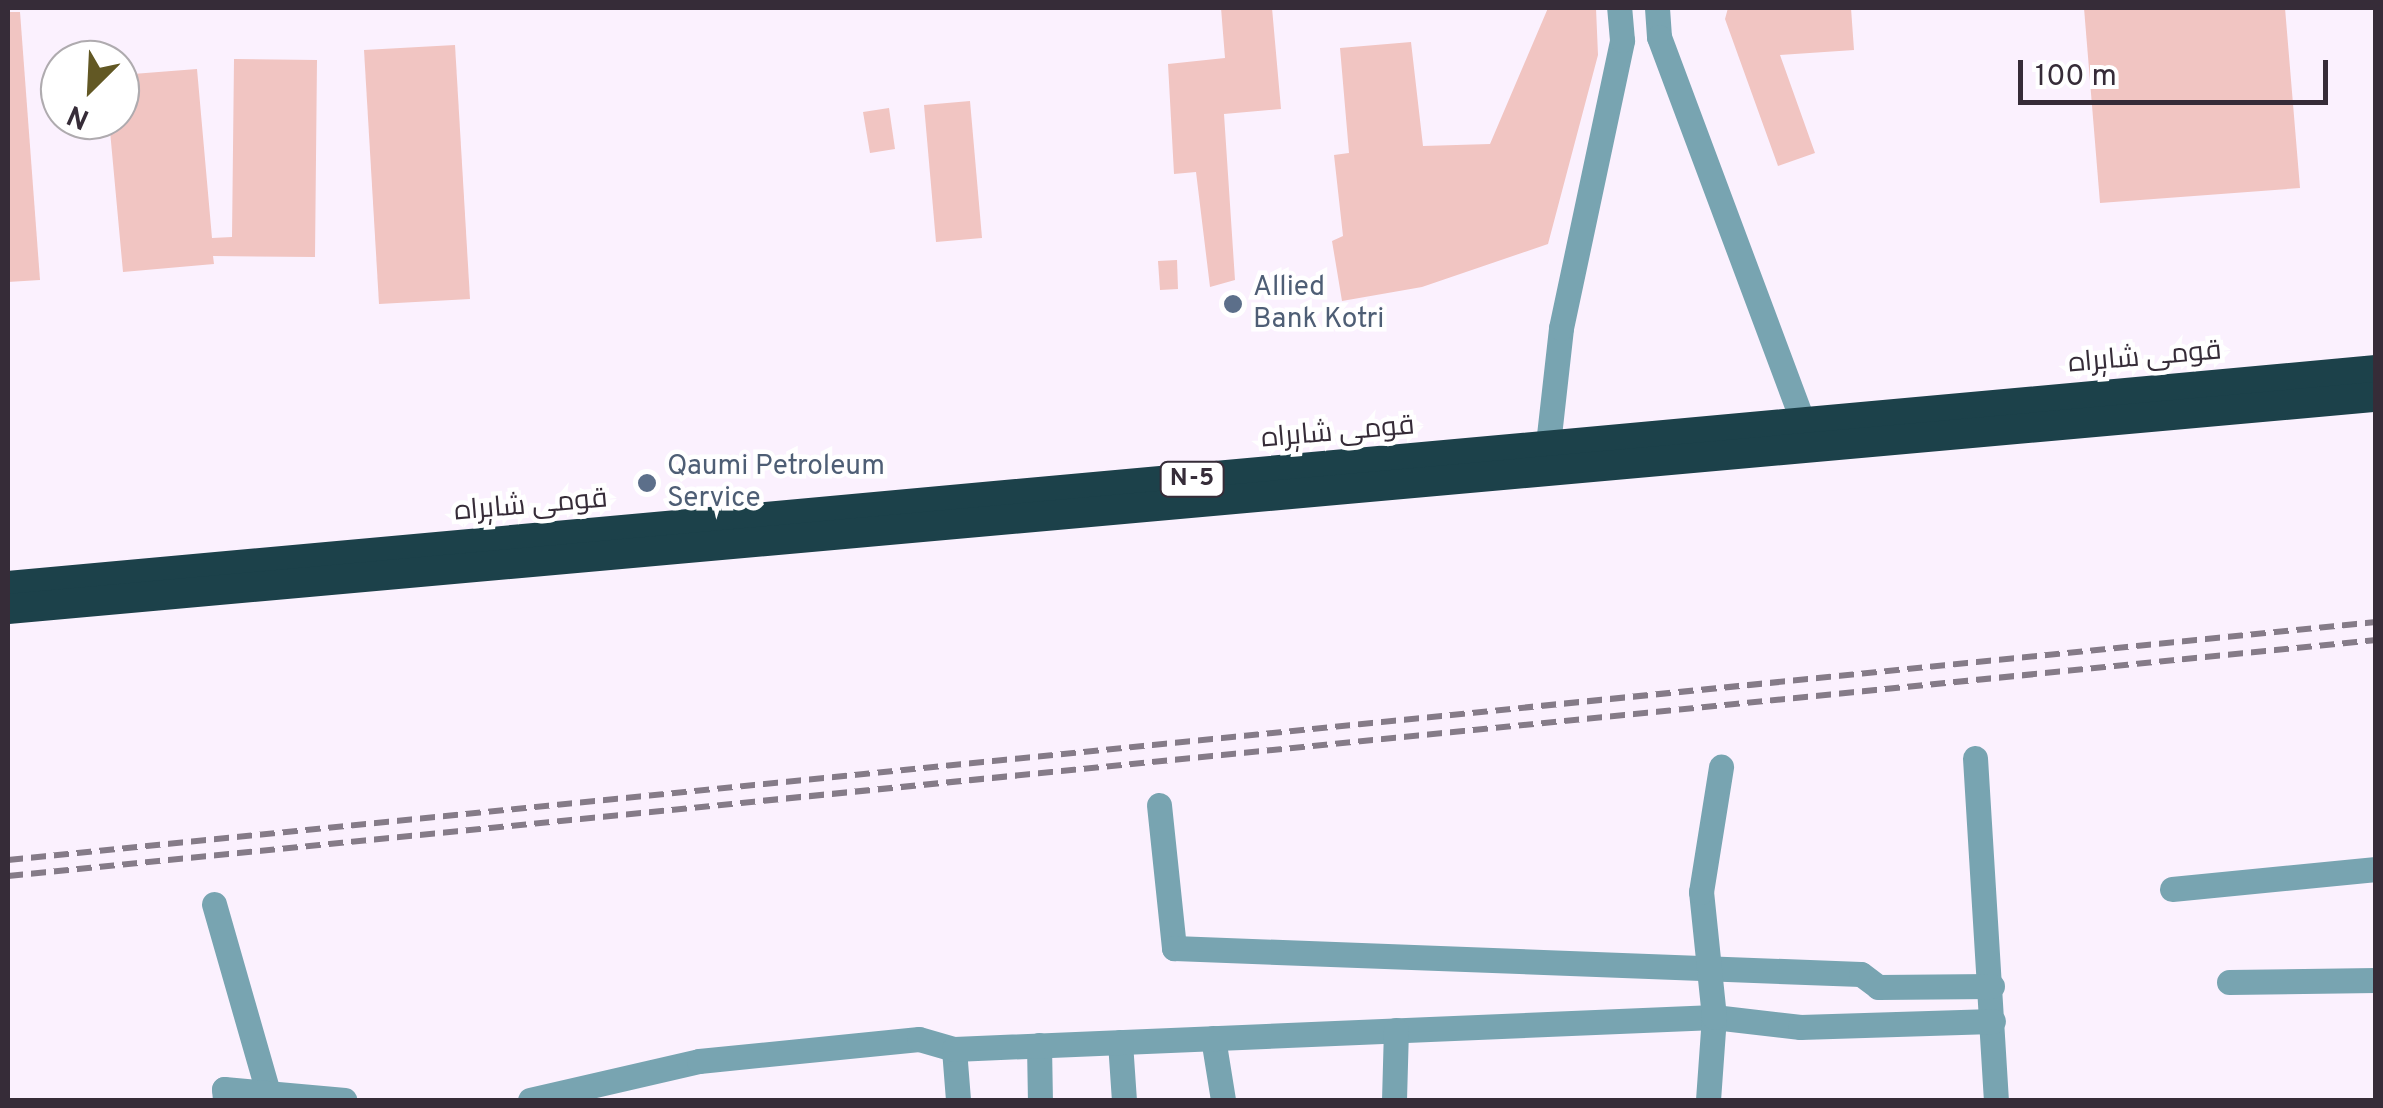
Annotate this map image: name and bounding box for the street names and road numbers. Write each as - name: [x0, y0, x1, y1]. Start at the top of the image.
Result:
- street label: قومی شاہراہ: [2067, 335, 2223, 381]
- street label: قومی شاہراہ: [1260, 410, 1416, 456]
- road number: N-5: [1160, 459, 1224, 499]
- street label: قومی شاہراہ: [453, 483, 609, 529]

